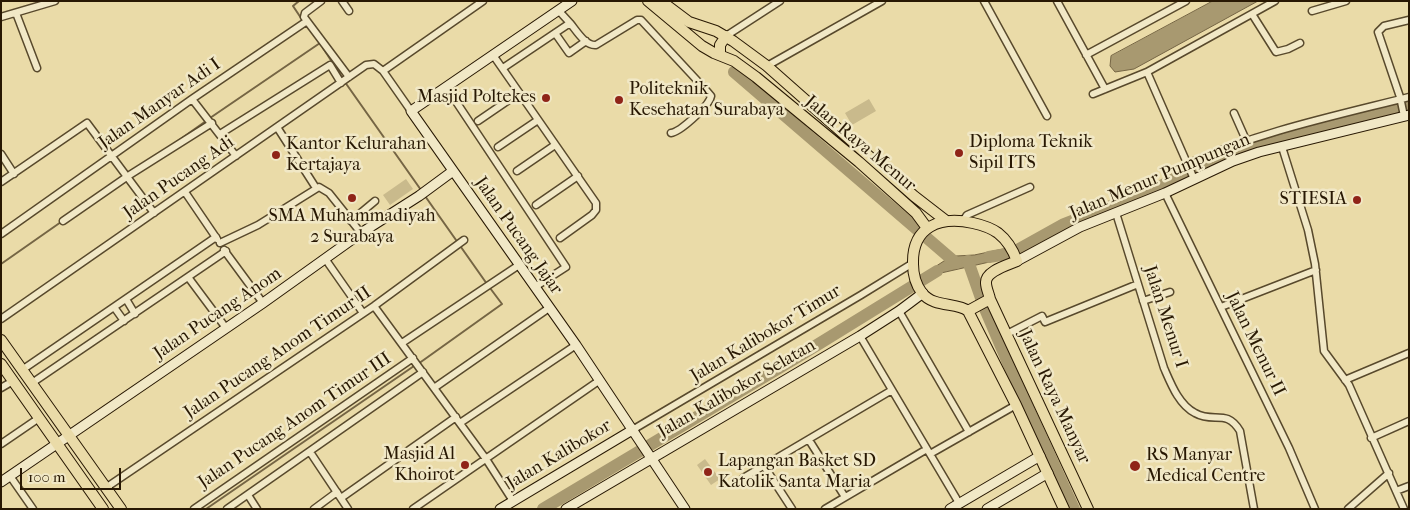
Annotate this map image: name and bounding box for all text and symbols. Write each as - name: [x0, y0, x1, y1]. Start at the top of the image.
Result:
- street label: Jalan Manyar Adi I: [95, 54, 225, 154]
- place label: Politeknik Kesehatan Surabaya: [629, 79, 784, 122]
- place label: Masjid Poltekes: [417, 87, 536, 109]
- street label: Jalan Raya Menur: [800, 91, 920, 197]
- marker: Masjid Poltekes: [540, 92, 552, 104]
- marker: Politeknik Kesehatan Surabaya: [613, 94, 625, 106]
- street label: Jalan Menur Pumpungan: [1066, 129, 1254, 225]
- street label: Jalan Pucang Adi: [119, 132, 239, 224]
- place label: Diploma Teknik Sipil ITS: [969, 132, 1092, 174]
- place label: Kantor Kelurahan Kertajaya: [286, 134, 426, 176]
- marker: Diploma Teknik Sipil ITS: [953, 147, 965, 159]
- marker: Kantor Kelurahan Kertajaya: [270, 149, 282, 161]
- street label: Jalan Pucang Jajar: [469, 173, 567, 299]
- place label: STIESIA: [1280, 189, 1347, 211]
- marker: SMA Muhammadiyah 2 Surabaya: [346, 192, 358, 204]
- marker: STIESIA: [1351, 194, 1363, 206]
- place label: SMA Muhammadiyah 2 Surabaya: [268, 206, 436, 248]
- street label: Jalan Pucang Anom: [150, 263, 286, 365]
- street label: Jalan Menur I: [1138, 263, 1192, 371]
- street label: Jalan Kalibokor Timur: [687, 281, 845, 387]
- street label: Jalan Pucang Anom Timur II: [180, 282, 376, 424]
- street label: Jalan Menur II: [1220, 288, 1290, 400]
- street label: Jalan Raya Manyar: [1014, 327, 1094, 467]
- street label: Jalan Kalibokor Selatan: [654, 335, 820, 443]
- street label: Jalan Pucang Anom Timur III: [194, 348, 396, 494]
- street label: Jalan Kalibokor: [503, 415, 615, 495]
- place label: Masjid Al Khoirot: [383, 444, 455, 486]
- place label: RS Manyar Medical Centre: [1146, 445, 1265, 488]
- place label: Lapangan Basket SD Katolik Santa Maria: [718, 451, 876, 494]
- scale bar: [22, 458, 124, 490]
- marker: Masjid Al Khoirot: [459, 459, 471, 471]
- marker: RS Manyar Medical Centre: [1128, 459, 1142, 473]
- marker: Lapangan Basket SD Katolik Santa Maria: [702, 466, 714, 478]
- text: 100 m: [28, 468, 66, 486]

